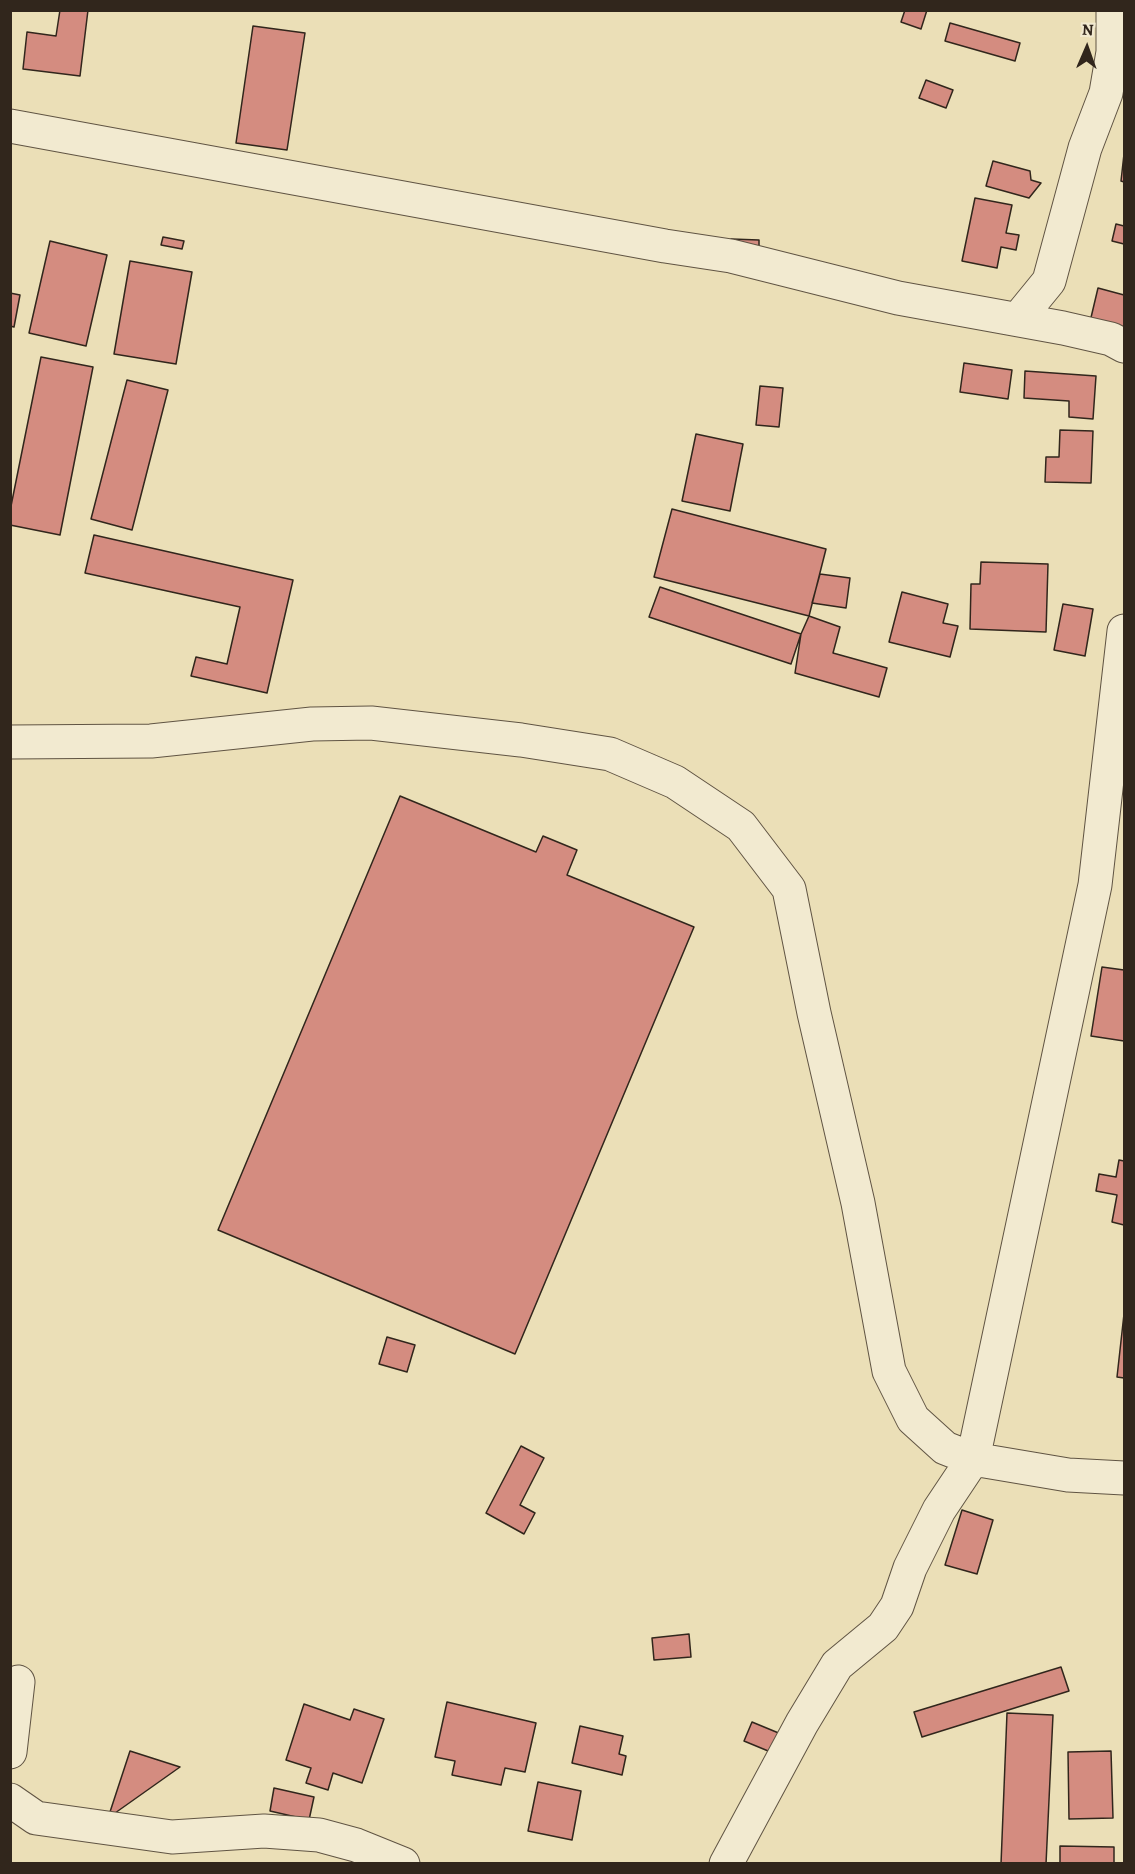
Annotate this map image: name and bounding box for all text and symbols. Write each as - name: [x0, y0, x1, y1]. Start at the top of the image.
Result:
- north arrow: [1057, 18, 1117, 78]
- text: N: [1081, 19, 1094, 41]

